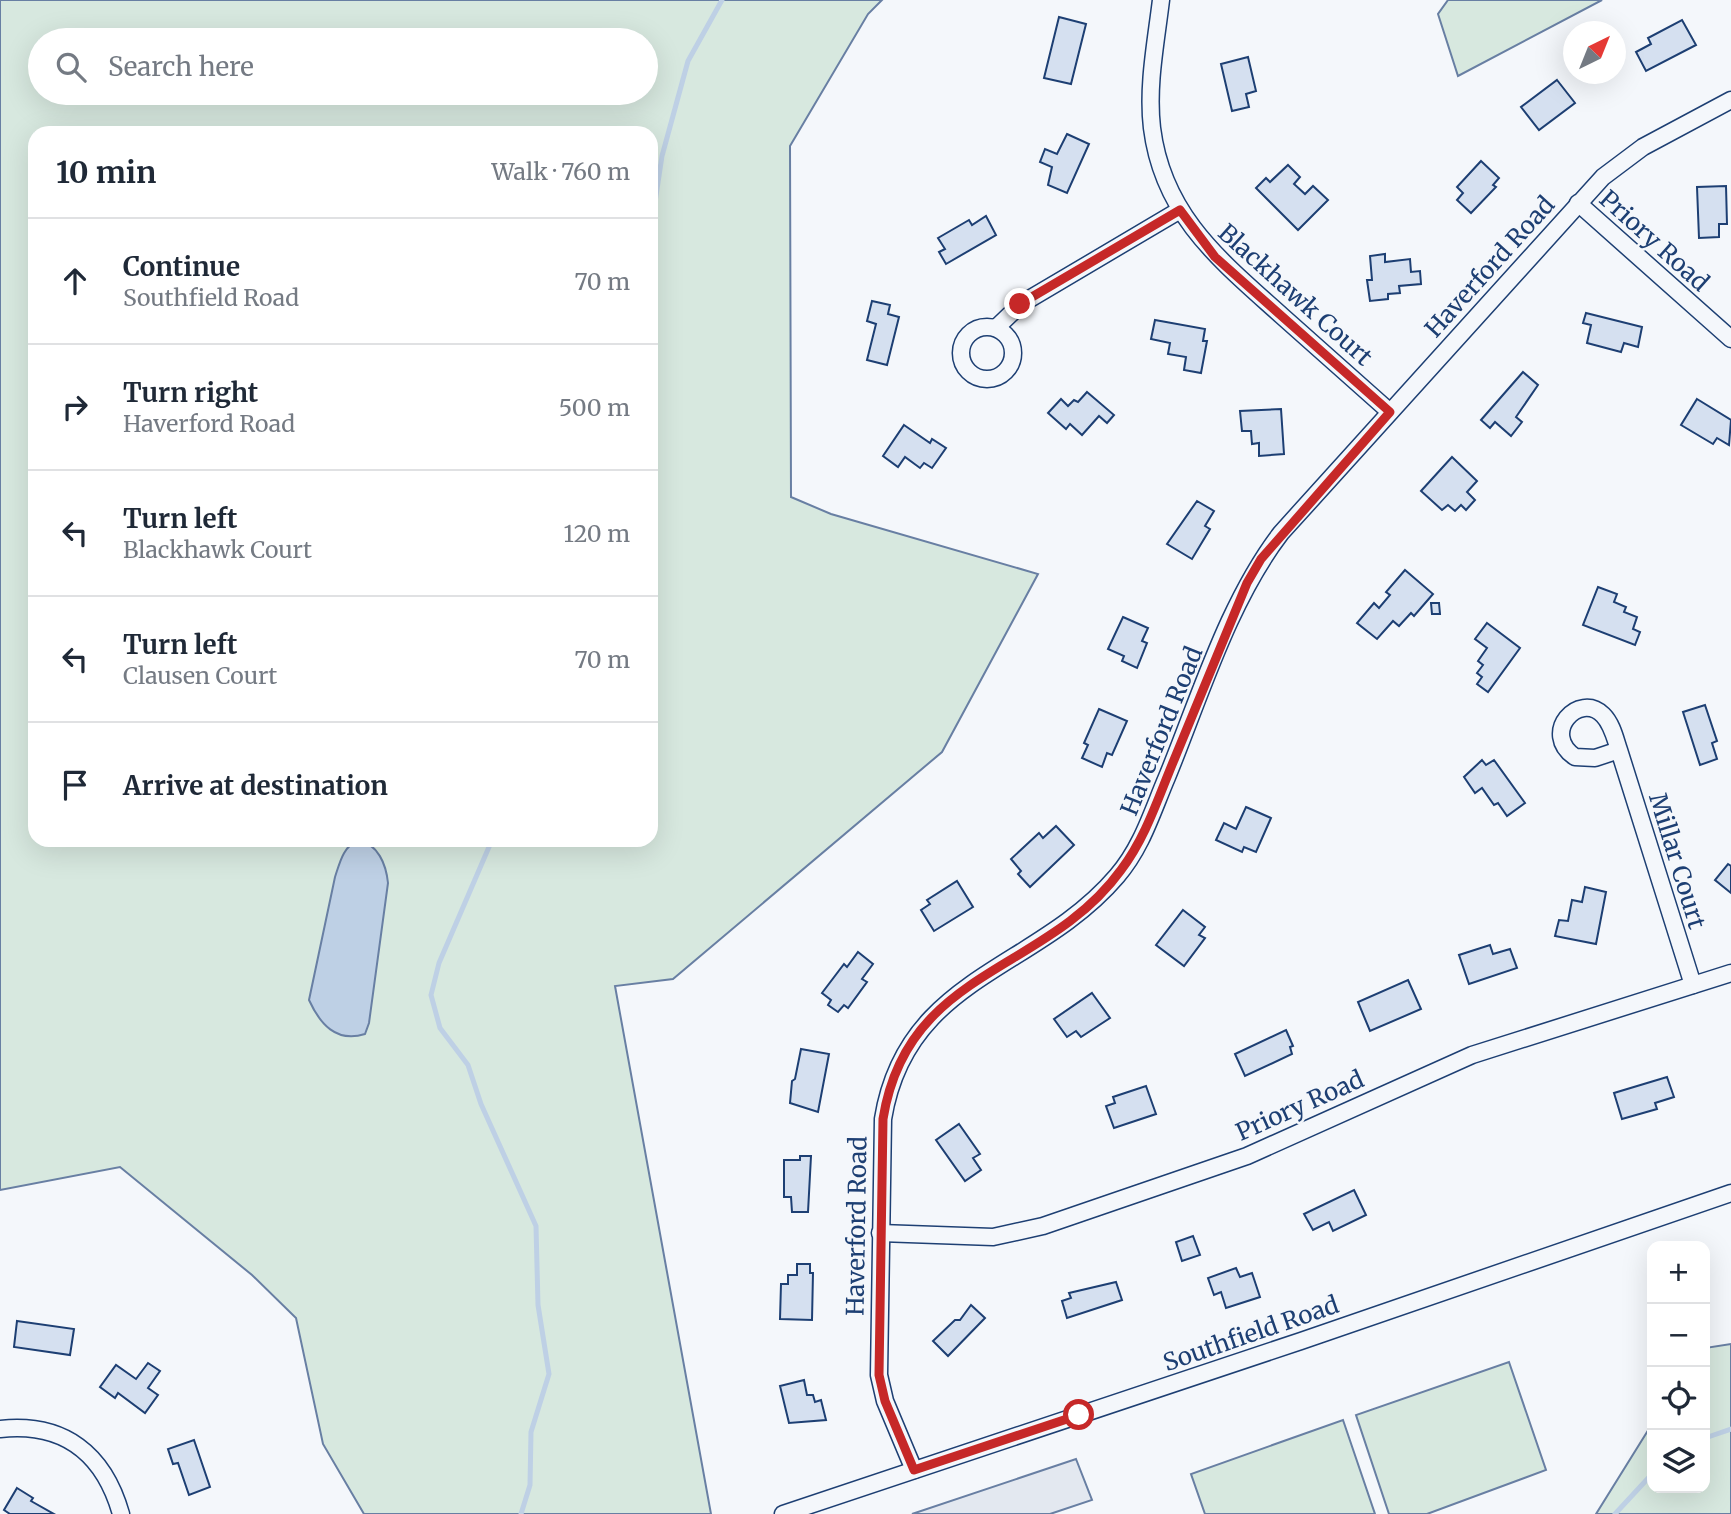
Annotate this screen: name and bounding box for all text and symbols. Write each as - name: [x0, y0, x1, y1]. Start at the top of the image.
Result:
- north arrow: [1563, 21, 1626, 84]
- search box: [28, 28, 658, 105]
- icon: search: [52, 48, 90, 86]
- text: Search here: [108, 50, 254, 83]
- text: 10 min: [56, 153, 156, 191]
- text: Walk · 760 m: [492, 157, 630, 186]
- street label: Priory Road: [1593, 183, 1716, 298]
- street label: Haverford Road: [1418, 190, 1561, 344]
- street label: Blackhawk Court: [1212, 217, 1379, 373]
- text: Continue: [123, 250, 240, 283]
- icon: ahead: [56, 262, 94, 300]
- text: 70 m: [574, 267, 630, 296]
- text: Southfield Road: [123, 283, 299, 312]
- route end: [1004, 288, 1035, 319]
- text: Turn right: [123, 376, 258, 409]
- icon: right: [56, 388, 94, 426]
- text: 500 m: [559, 393, 630, 422]
- text: Haverford Road: [123, 409, 295, 438]
- text: Turn left: [123, 502, 237, 535]
- icon: left: [56, 514, 94, 552]
- text: 120 m: [564, 519, 630, 548]
- text: Blackhawk Court: [123, 535, 312, 564]
- text: Turn left: [123, 628, 237, 661]
- icon: left: [56, 640, 94, 678]
- street label: Haverford Road: [1114, 642, 1210, 820]
- text: 70 m: [574, 645, 630, 674]
- text: Clausen Court: [123, 661, 277, 690]
- icon: arrive: [56, 766, 94, 804]
- text: Arrive at destination: [123, 769, 388, 802]
- street label: Millar Court: [1642, 789, 1713, 933]
- street label: Priory Road: [1231, 1064, 1369, 1148]
- street label: Haverford Road: [839, 1136, 874, 1316]
- map controls: [1647, 1241, 1710, 1493]
- button: +: [1647, 1241, 1710, 1304]
- street label: Southfield Road: [1159, 1289, 1343, 1378]
- button: −: [1647, 1304, 1710, 1367]
- button: locate: [1647, 1367, 1710, 1430]
- route start: [1063, 1399, 1094, 1430]
- button: layers: [1647, 1430, 1710, 1493]

